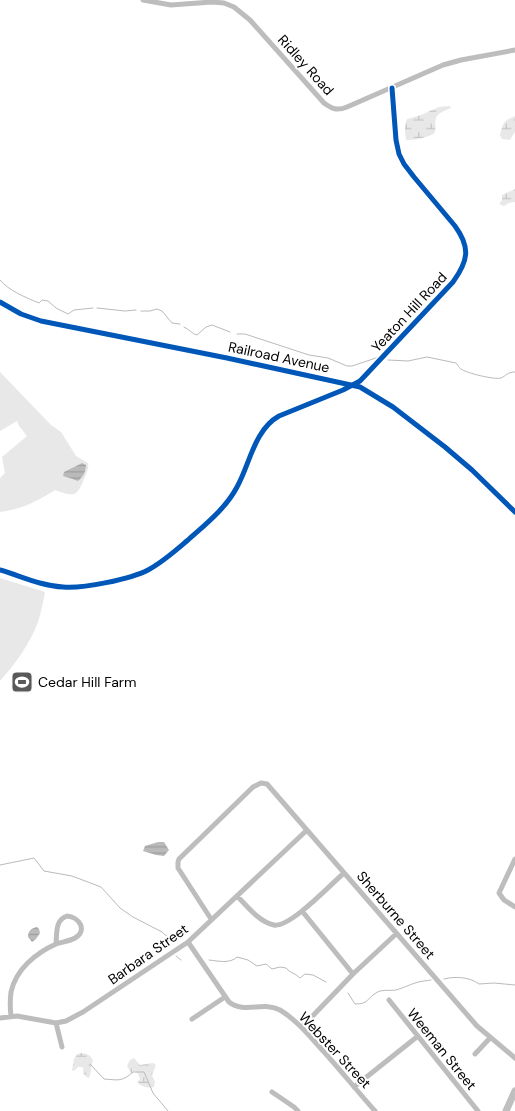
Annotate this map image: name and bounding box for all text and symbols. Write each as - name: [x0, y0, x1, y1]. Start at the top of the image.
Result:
- street label: Ridley Road: [274, 31, 338, 99]
- street label: Yeaton Hill Road: [367, 268, 451, 356]
- street label: Railroad Avenue: [227, 337, 331, 377]
- sports icon: Cedar Hill Farm: [10, 670, 34, 694]
- place label: Cedar Hill Farm: [38, 673, 136, 691]
- street label: Sherburne Street: [353, 867, 439, 963]
- street label: Barbara Street: [104, 920, 192, 988]
- street label: Weeman Street: [403, 1004, 481, 1094]
- street label: Webster Street: [295, 1008, 375, 1092]

